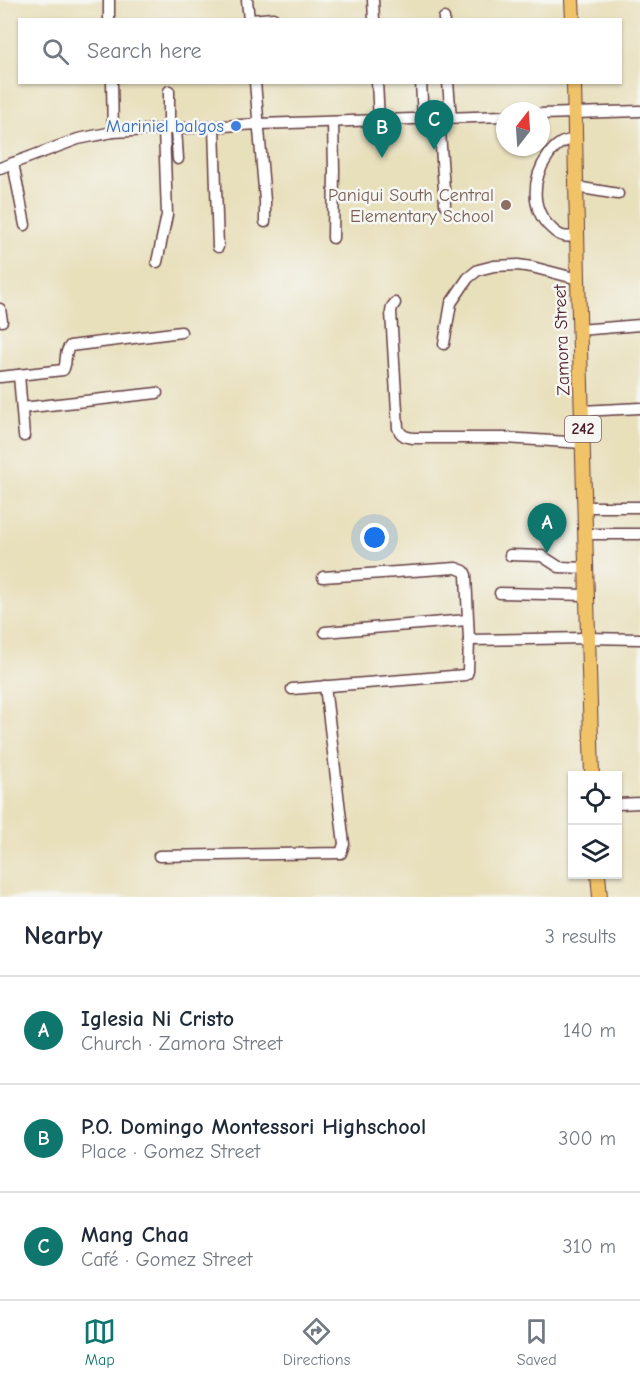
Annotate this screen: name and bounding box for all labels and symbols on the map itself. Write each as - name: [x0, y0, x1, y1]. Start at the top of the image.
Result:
- pin: C: [414, 100, 454, 150]
- north arrow: [496, 102, 550, 156]
- pin: B: [362, 108, 401, 158]
- place label: Mariniel balgos: [106, 116, 224, 137]
- marker: Mariniel balgos: [229, 119, 243, 133]
- place label: Paniqui South Central Elementary School: [328, 185, 494, 227]
- marker: Paniqui South Central Elementary School: [499, 198, 513, 212]
- street label: Zamora Street: [550, 283, 574, 396]
- road number: 242: [565, 416, 601, 442]
- pin: A: [528, 504, 566, 553]
- your location: [360, 523, 389, 552]

